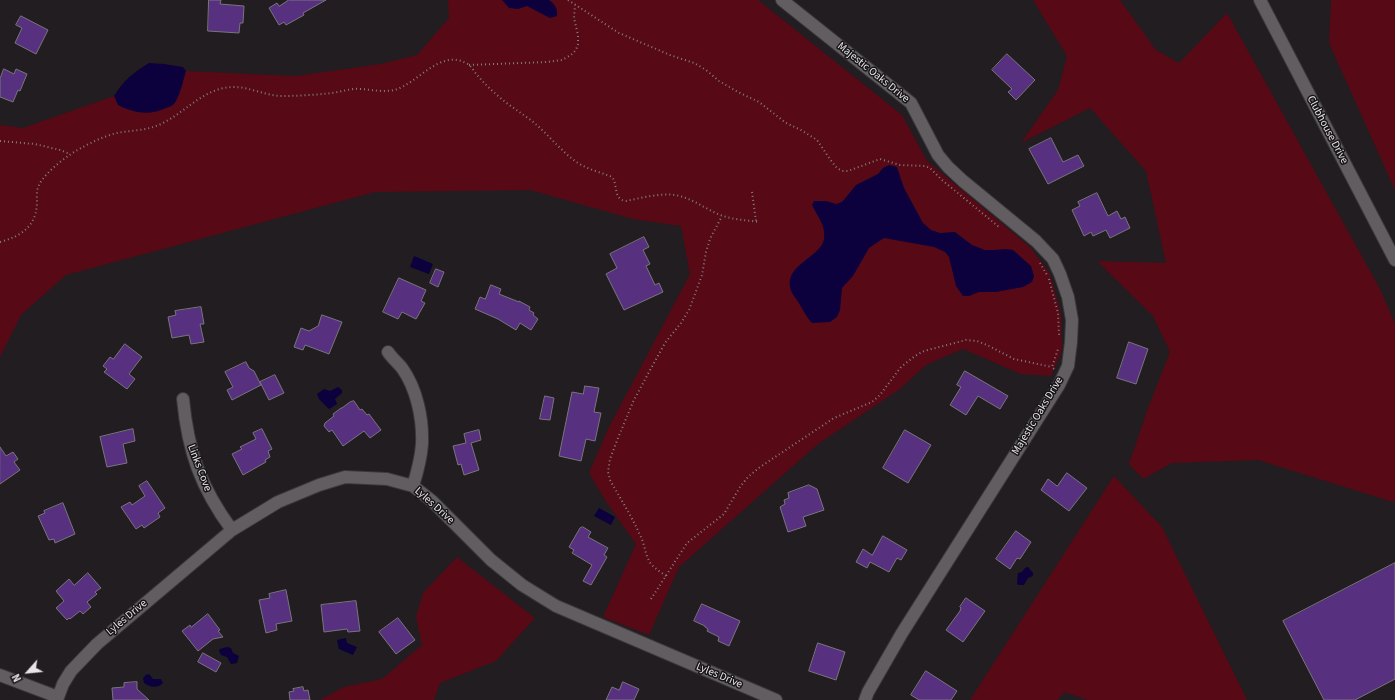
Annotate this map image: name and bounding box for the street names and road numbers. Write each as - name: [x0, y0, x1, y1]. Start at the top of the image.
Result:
- street label: Majestic Oaks Drive: [834, 40, 912, 106]
- street label: Clubhouse Drive: [1304, 94, 1350, 166]
- street label: Majestic Oaks Drive: [1010, 375, 1066, 457]
- street label: Links Cove: [184, 443, 214, 493]
- street label: Lyles Drive: [411, 485, 457, 527]
- street label: Lyles Drive: [104, 597, 150, 639]
- street label: Lyles Drive: [694, 660, 744, 692]

